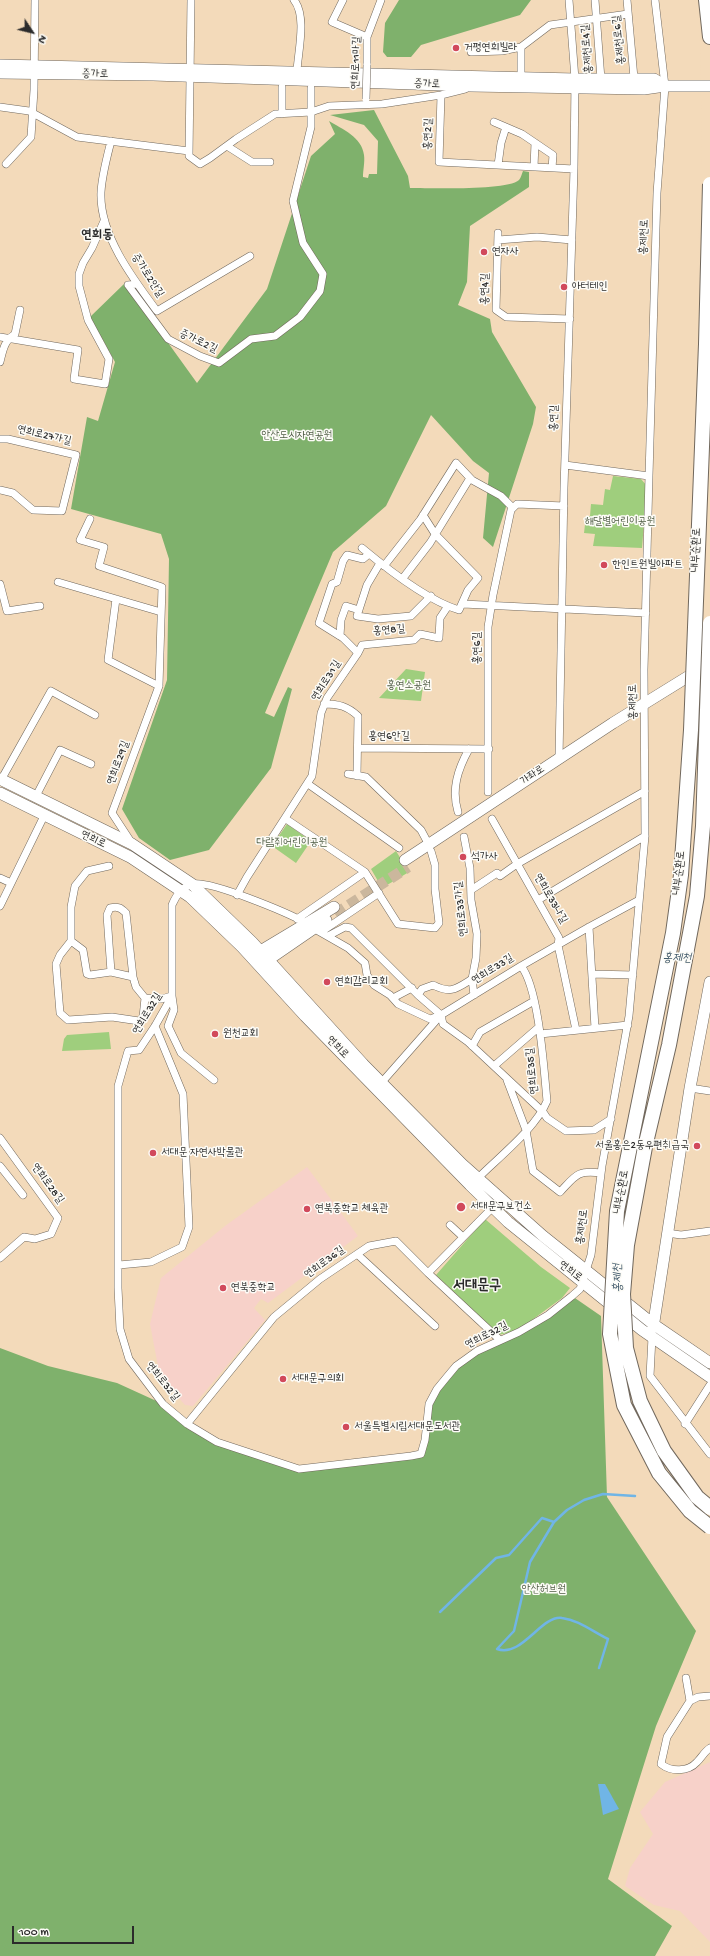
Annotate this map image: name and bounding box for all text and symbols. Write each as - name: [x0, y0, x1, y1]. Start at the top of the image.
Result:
- north arrow: [12, 12, 52, 52]
- street label: 홍제천로6길: [611, 15, 629, 65]
- street label: 홍제천로4길: [580, 24, 596, 74]
- text: N: [35, 32, 49, 45]
- street label: 연희로11마길: [349, 36, 365, 90]
- place label: 거평연희빌라: [464, 41, 517, 55]
- marker: 거평연희빌라: [451, 43, 461, 53]
- street label: 증가로: [82, 68, 108, 82]
- street label: 증가로: [414, 78, 440, 92]
- street label: 홍연2길: [422, 118, 436, 150]
- street label: 홍제천로: [638, 219, 652, 255]
- district label: 연희동: [81, 228, 113, 244]
- place label: 연자사: [492, 245, 519, 259]
- marker: 연자사: [479, 247, 489, 257]
- street label: 증가로2안길: [128, 252, 166, 300]
- street label: 홍연4길: [479, 273, 493, 305]
- place label: 아터테인: [572, 280, 607, 294]
- marker: 아터테인: [559, 282, 569, 292]
- street label: 증가로2길: [177, 327, 219, 357]
- street label: 홍연길: [548, 405, 562, 431]
- street label: 연희로27가길: [16, 423, 72, 449]
- park label: 안산도시자연공원: [262, 429, 332, 443]
- park label: 해달별어린이공원: [585, 515, 655, 529]
- street label: 내부순환로: [690, 528, 704, 572]
- place label: 한인트원빌아파트: [612, 558, 683, 572]
- marker: 한인트원빌아파트: [599, 560, 609, 570]
- street label: 홍연8길: [372, 623, 406, 639]
- street label: 홍연6길: [471, 632, 485, 664]
- street label: 연희로31길: [309, 658, 345, 704]
- park label: 홍연소공원: [387, 679, 431, 693]
- street label: 홍제천로: [627, 684, 641, 720]
- street label: 홍연6안길: [369, 730, 409, 744]
- street label: 연희로29길: [105, 739, 133, 787]
- street label: 가좌로: [518, 763, 548, 789]
- street label: 연희로: [78, 828, 108, 852]
- park label: 다람쥐어린이공원: [257, 836, 327, 850]
- place label: 석가사: [471, 850, 498, 864]
- street label: 내부순환로: [671, 850, 689, 896]
- marker: 석가사: [458, 852, 468, 862]
- street label: 연희로33나길: [530, 872, 570, 926]
- street label: 연희로33가길: [453, 881, 471, 937]
- street label: 연희로33길: [470, 952, 516, 988]
- water label: 홍제천: [663, 952, 691, 966]
- place label: 연희감리교회: [335, 975, 388, 989]
- marker: 연희감리교회: [322, 977, 332, 987]
- street label: 연희로32길: [130, 991, 166, 1037]
- place label: 원천교회: [223, 1027, 258, 1041]
- marker: 원천교회: [210, 1029, 220, 1039]
- street label: 연희로: [323, 1034, 351, 1062]
- street label: 연희로35길: [524, 1047, 542, 1095]
- place label: 서울홍은2동우편취급국: [595, 1139, 689, 1153]
- marker: 서울홍은2동우편취급국: [692, 1141, 702, 1151]
- place label: 서대문 자연사박물관: [161, 1146, 243, 1160]
- marker: 서대문 자연사박물관: [148, 1148, 158, 1158]
- street label: 연희로28길: [28, 1161, 66, 1207]
- street label: 내부순환로: [612, 1169, 632, 1215]
- place label: 서대문구보건소: [470, 1200, 532, 1214]
- marker: 서대문구보건소: [455, 1201, 467, 1213]
- place label: 연북중학교 체육관: [315, 1202, 388, 1216]
- marker: 연북중학교 체육관: [302, 1204, 312, 1214]
- street label: 홍제천로: [574, 1209, 592, 1245]
- street label: 연희로36길: [302, 1244, 348, 1282]
- street label: 연희로: [555, 1259, 585, 1285]
- water label: 홍제천: [611, 1263, 627, 1293]
- district label: 서대문구: [453, 1278, 501, 1296]
- place label: 연북중학교: [231, 1281, 275, 1295]
- marker: 연북중학교: [218, 1283, 228, 1293]
- street label: 연희로32길: [463, 1320, 511, 1352]
- street label: 연희로32길: [142, 1360, 182, 1404]
- place label: 서대문구의회: [291, 1372, 344, 1386]
- marker: 서대문구의회: [278, 1374, 288, 1384]
- place label: 서울특별시립서대문도서관: [354, 1420, 460, 1434]
- marker: 서울특별시립서대문도서관: [341, 1422, 351, 1432]
- park label: 안산허브원: [522, 1583, 566, 1597]
- scale bar: [14, 1918, 136, 1944]
- text: 100 m: [19, 1926, 49, 1940]

